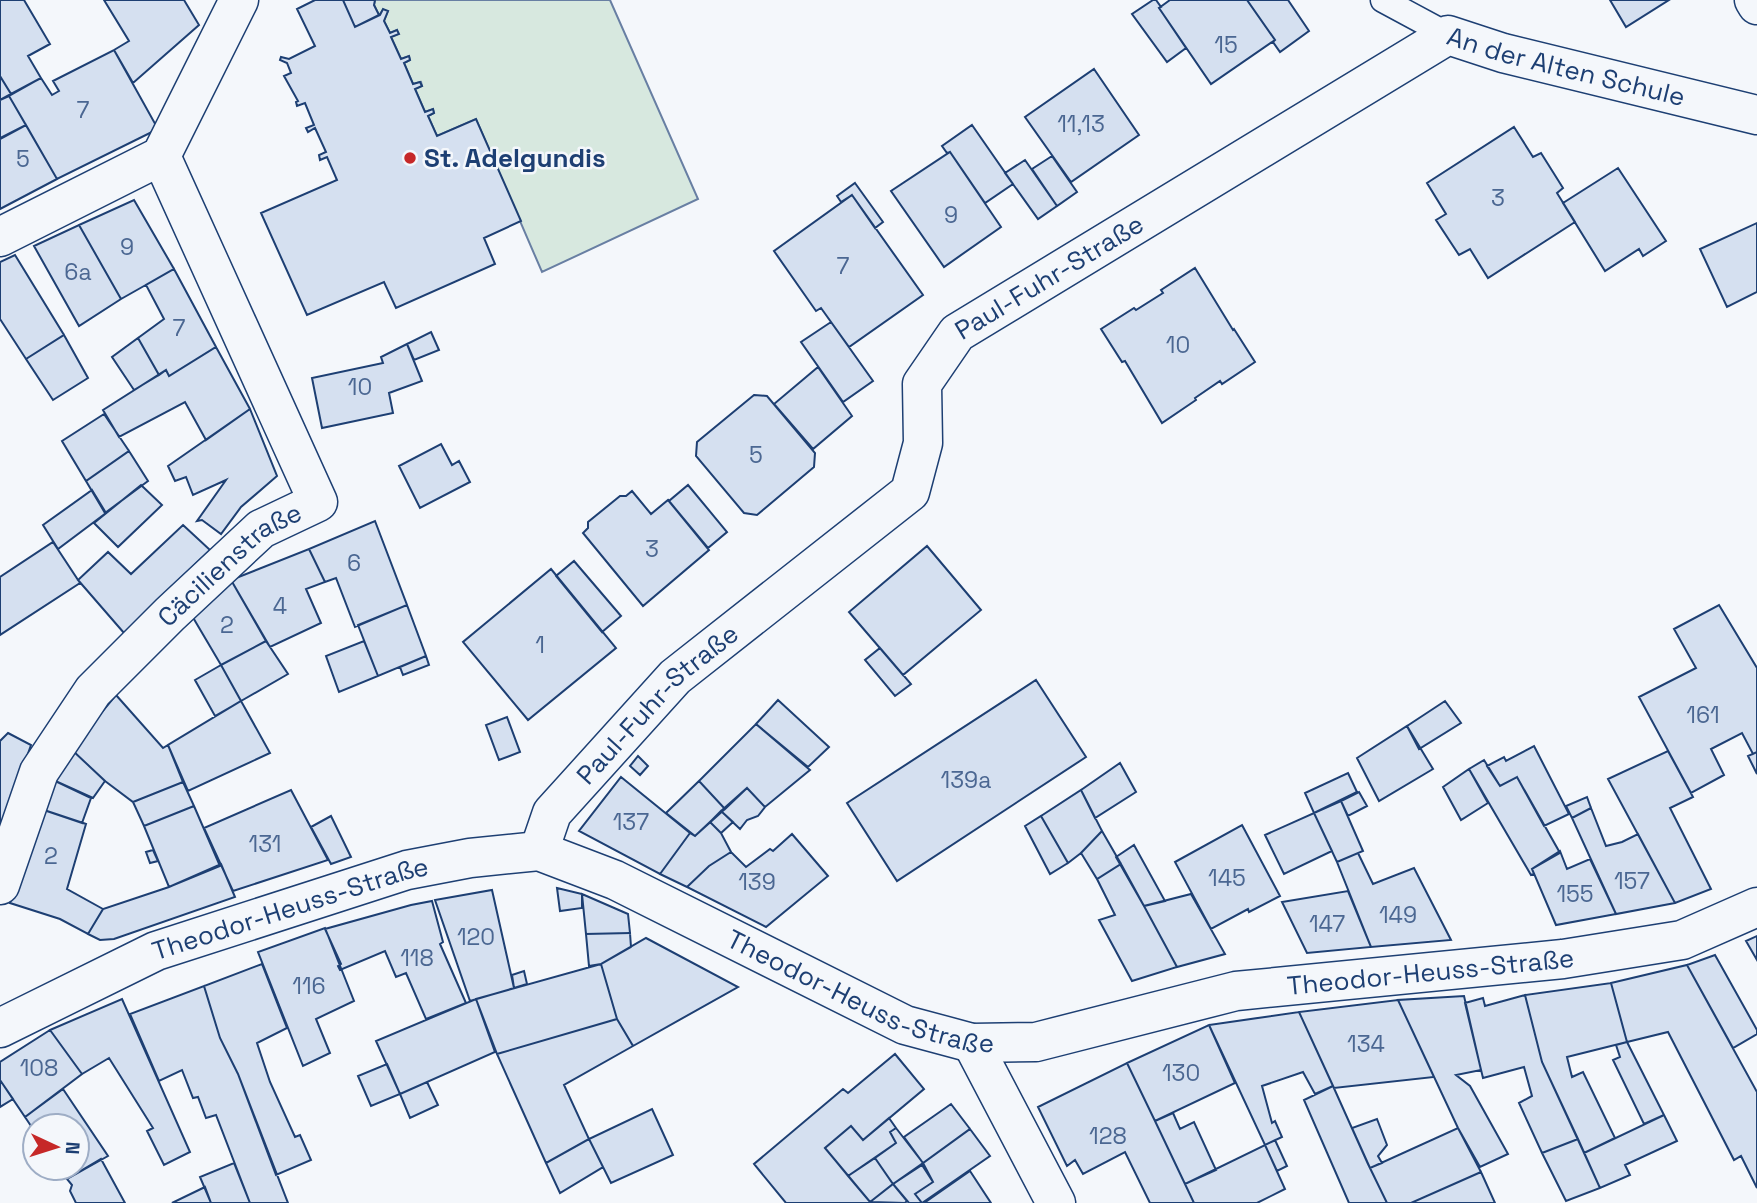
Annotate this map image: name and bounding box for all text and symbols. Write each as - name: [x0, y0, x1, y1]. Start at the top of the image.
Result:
- street label: An der Alten Schule: [1443, 19, 1689, 114]
- house number: 15: [1214, 30, 1238, 60]
- house number: 7: [77, 95, 90, 125]
- house number: 11,13: [1057, 109, 1105, 139]
- place label: St. Adelgundis: [424, 141, 606, 175]
- house number: 5: [16, 144, 30, 174]
- marker: St. Adelgundis: [402, 150, 418, 166]
- house number: 3: [1491, 183, 1505, 213]
- house number: 9: [944, 200, 958, 230]
- street label: Paul-Fuhr-Straße: [948, 207, 1150, 347]
- house number: 9: [120, 232, 134, 262]
- house number: 7: [837, 251, 850, 281]
- house number: 6a: [64, 257, 92, 287]
- house number: 7: [173, 313, 186, 343]
- house number: 10: [1166, 330, 1190, 360]
- house number: 10: [348, 372, 372, 402]
- house number: 5: [749, 440, 763, 470]
- street label: Cäcilienstraße: [150, 495, 307, 634]
- house number: 3: [645, 534, 659, 564]
- house number: 6: [347, 548, 361, 578]
- house number: 4: [273, 591, 287, 621]
- house number: 2: [220, 610, 234, 640]
- street label: Paul-Fuhr-Straße: [569, 617, 745, 792]
- house number: 1: [535, 630, 545, 660]
- house number: 161: [1686, 700, 1720, 730]
- house number: 139a: [941, 765, 991, 795]
- house number: 137: [613, 807, 649, 837]
- house number: 131: [249, 829, 281, 859]
- house number: 2: [44, 841, 58, 871]
- street label: Theodor-Heuss-Straße: [148, 849, 431, 968]
- house number: 145: [1208, 863, 1246, 893]
- house number: 157: [1614, 866, 1650, 896]
- house number: 139: [738, 867, 776, 897]
- house number: 155: [1556, 879, 1594, 909]
- house number: 149: [1379, 900, 1417, 930]
- house number: 147: [1309, 909, 1345, 939]
- house number: 120: [457, 922, 495, 952]
- street label: Theodor-Heuss-Straße: [721, 922, 994, 1061]
- street label: Theodor-Heuss-Straße: [1285, 940, 1577, 1003]
- house number: 118: [400, 943, 434, 973]
- house number: 116: [292, 971, 326, 1001]
- house number: 134: [1347, 1029, 1385, 1059]
- house number: 108: [20, 1053, 58, 1083]
- house number: 130: [1162, 1058, 1200, 1088]
- north arrow: [21, 1112, 91, 1182]
- house number: 128: [1089, 1121, 1127, 1151]
- text: N: [60, 1141, 85, 1155]

